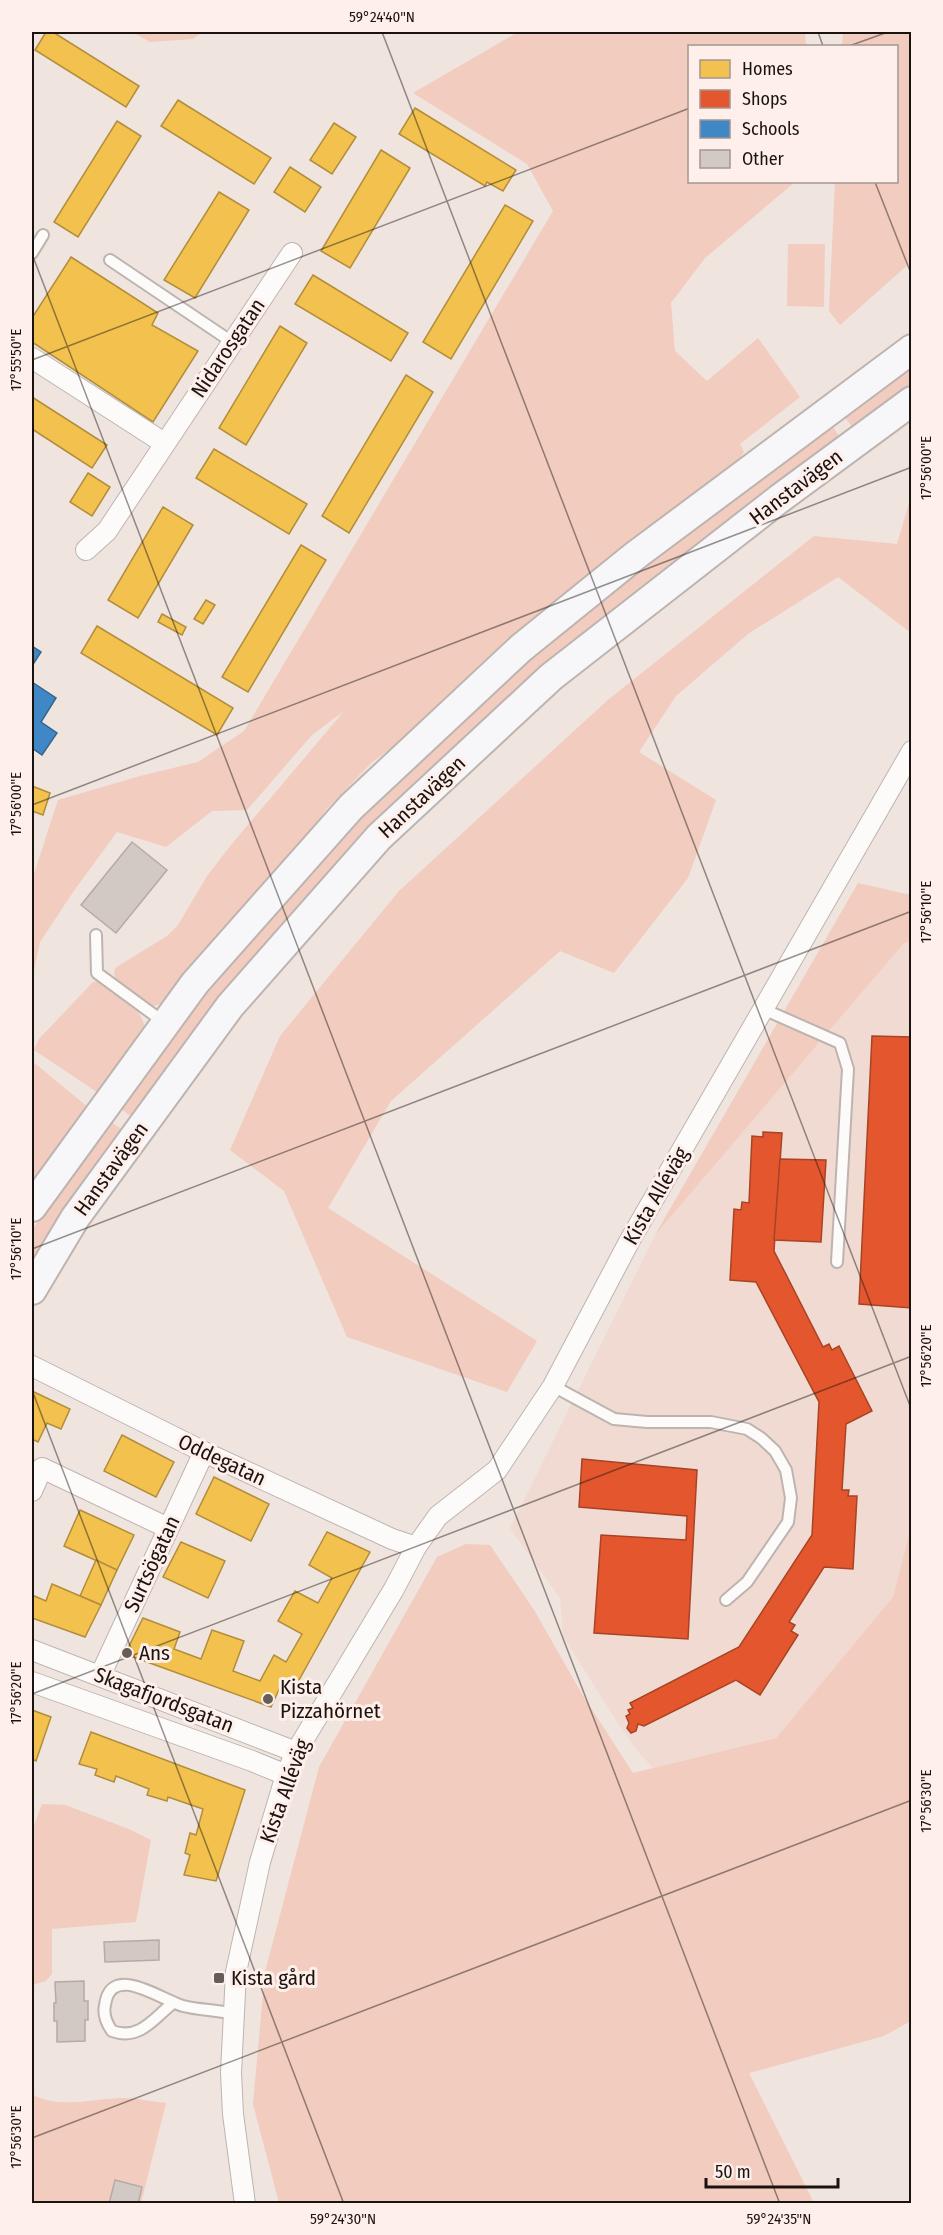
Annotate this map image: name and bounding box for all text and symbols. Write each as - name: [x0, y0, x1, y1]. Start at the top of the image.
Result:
- text: 59°24'40"N: [349, 8, 415, 26]
- legend: [688, 45, 898, 183]
- text: Homes: [742, 58, 793, 80]
- text: Shops: [742, 88, 787, 110]
- text: Schools: [742, 118, 800, 140]
- text: Other: [742, 148, 785, 170]
- street label: Nidarosgatan: [185, 293, 271, 403]
- text: 17°55'50"E: [7, 329, 25, 391]
- text: 17°56'00"E: [917, 436, 935, 500]
- street label: Hanstavägen: [744, 444, 848, 530]
- street label: Hanstavägen: [373, 750, 471, 844]
- text: 17°56'00"E: [7, 772, 25, 836]
- text: 17°56'10"E: [917, 881, 935, 943]
- street label: Hanstavägen: [68, 1117, 154, 1221]
- street label: Kista Alléväg: [618, 1142, 694, 1250]
- text: 17°56'10"E: [7, 1218, 25, 1280]
- text: 17°56'20"E: [917, 1324, 935, 1388]
- street label: Oddegatan: [174, 1428, 270, 1492]
- street label: Surtsögatan: [118, 1512, 186, 1616]
- place label: Ans: [139, 1640, 170, 1666]
- marker: Ans: [120, 1646, 134, 1660]
- text: 17°56'20"E: [7, 1661, 25, 1725]
- street label: Skagafjordsgatan: [91, 1661, 237, 1739]
- place label: Kista Pizzahörnet: [280, 1674, 381, 1724]
- marker: Kista Pizzahörnet: [261, 1692, 275, 1706]
- street label: Kista Alléväg: [254, 1735, 316, 1846]
- text: 17°56'30"E: [917, 1769, 935, 1833]
- place label: Kista gård: [231, 1965, 316, 1991]
- marker: Kista gård: [212, 1971, 226, 1985]
- text: 17°56'30"E: [7, 2105, 25, 2169]
- scale bar: [706, 2151, 838, 2189]
- text: 50 m: [715, 2161, 751, 2183]
- text: 59°24'30"N: [310, 2210, 376, 2228]
- text: 59°24'35"N: [747, 2210, 811, 2228]

